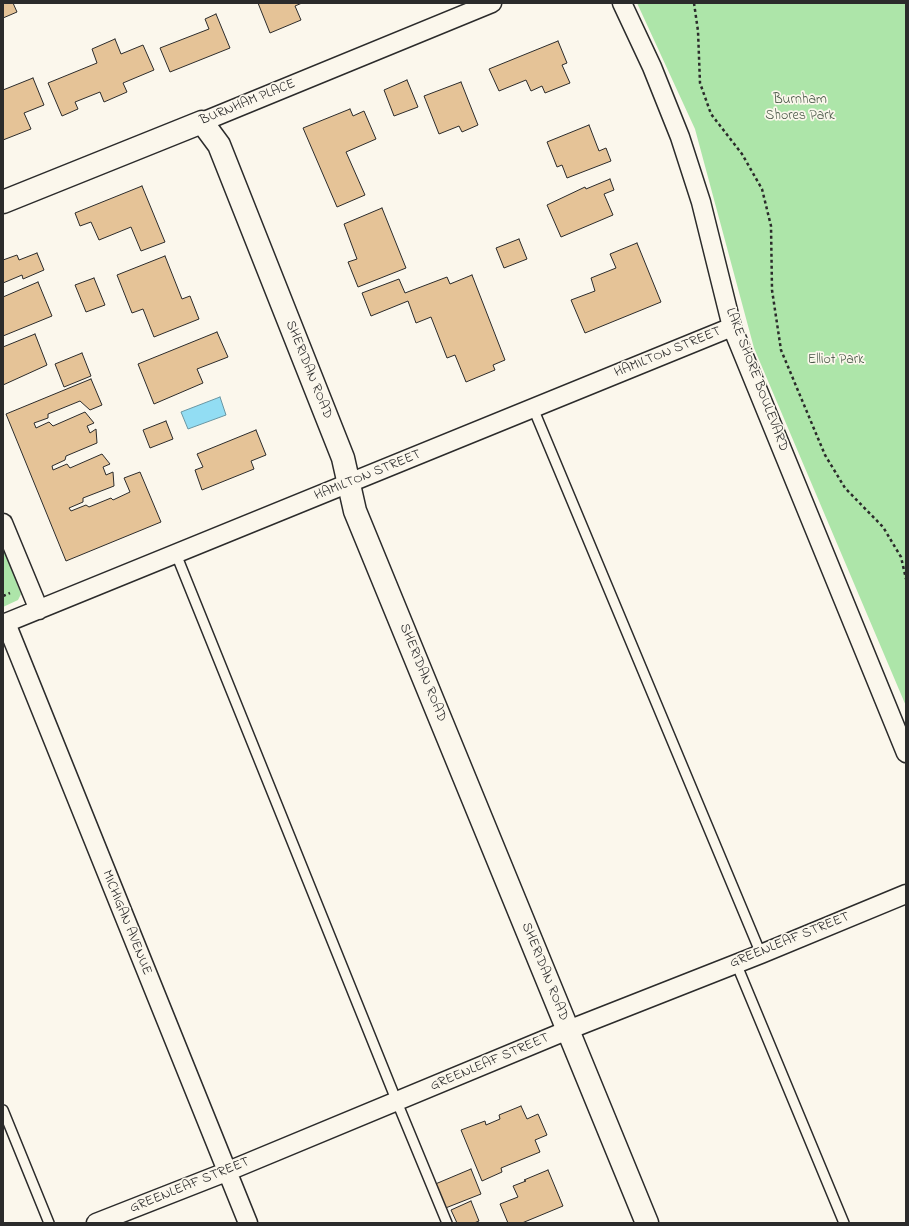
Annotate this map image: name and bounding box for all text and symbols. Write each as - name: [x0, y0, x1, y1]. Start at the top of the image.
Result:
- street label: BURNHAM PLACE: [198, 76, 298, 130]
- park label: Burnham Shores Park: [765, 93, 835, 126]
- street label: LAKE SHORE BOULEVARD: [721, 306, 791, 454]
- street label: SHERIDAN ROAD: [281, 318, 335, 422]
- street label: HAMILTON STREET: [612, 324, 724, 382]
- park label: Elliot Park: [808, 353, 864, 369]
- street label: HAMILTON STREET: [312, 447, 424, 505]
- street label: SHERIDAN ROAD: [395, 621, 449, 725]
- street label: MICHIGAN AVENUE: [97, 868, 155, 978]
- street label: GREENLEAF STREET: [728, 909, 852, 973]
- street label: SHERIDAN ROAD: [517, 920, 571, 1024]
- street label: GREENLEAF STREET: [428, 1030, 552, 1096]
- street label: GREENLEAF STREET: [128, 1154, 252, 1218]

